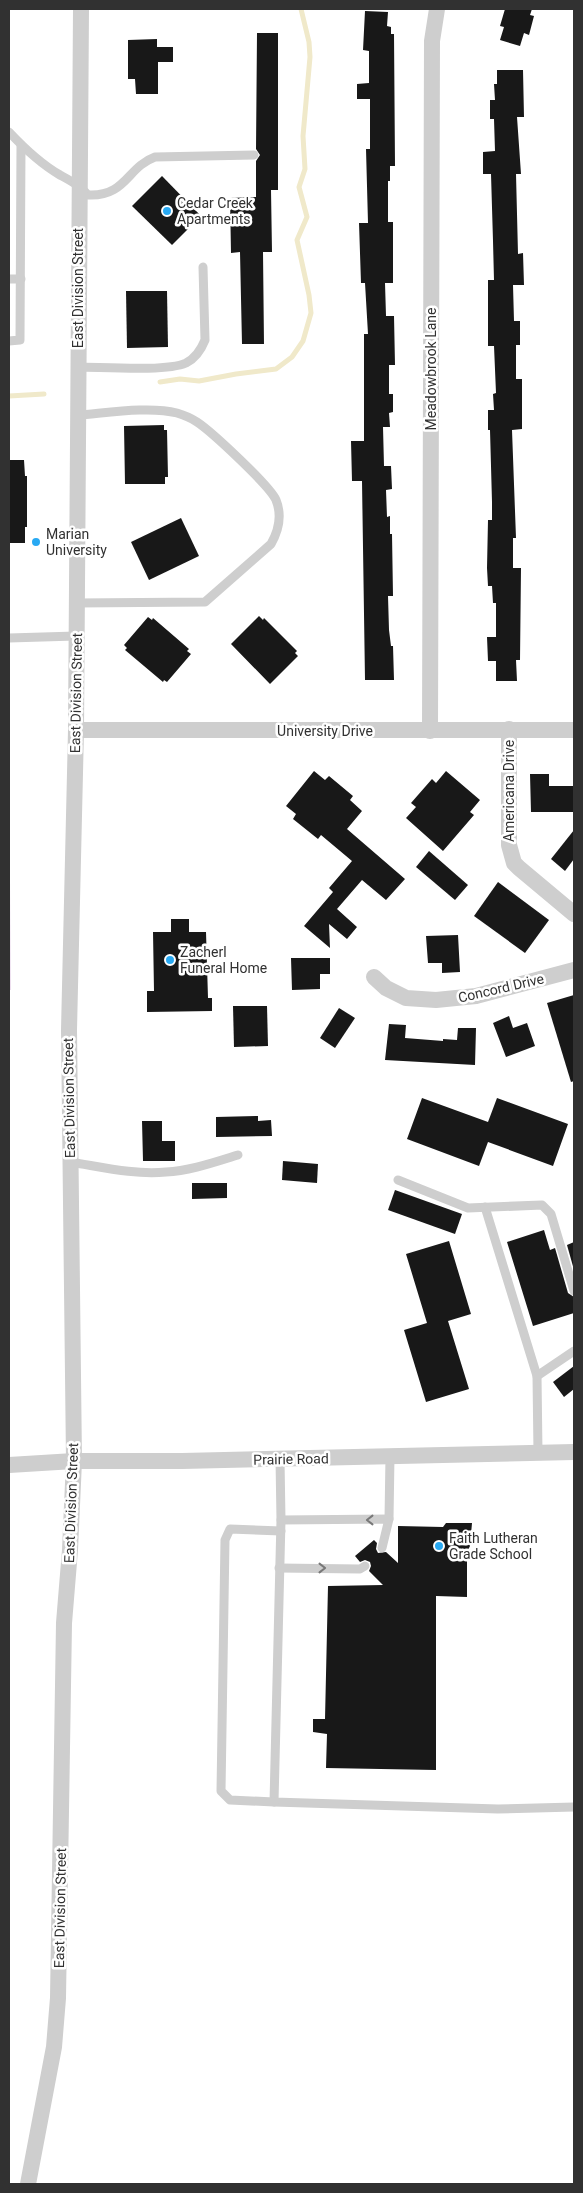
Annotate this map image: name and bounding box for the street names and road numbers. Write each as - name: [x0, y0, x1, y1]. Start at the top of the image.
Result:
- street label: East Division Street: [70, 227, 86, 348]
- street label: Meadowbrook Lane: [423, 308, 439, 430]
- street label: East Division Street: [67, 632, 85, 753]
- street label: University Drive: [277, 723, 373, 739]
- street label: Americana Drive: [501, 740, 517, 842]
- street label: Concord Drive: [457, 970, 545, 1006]
- street label: East Division Street: [60, 1037, 78, 1158]
- street label: East Division Street: [61, 1442, 81, 1563]
- street label: Prairie Road: [253, 1450, 329, 1468]
- street label: East Division Street: [51, 1847, 69, 1968]

